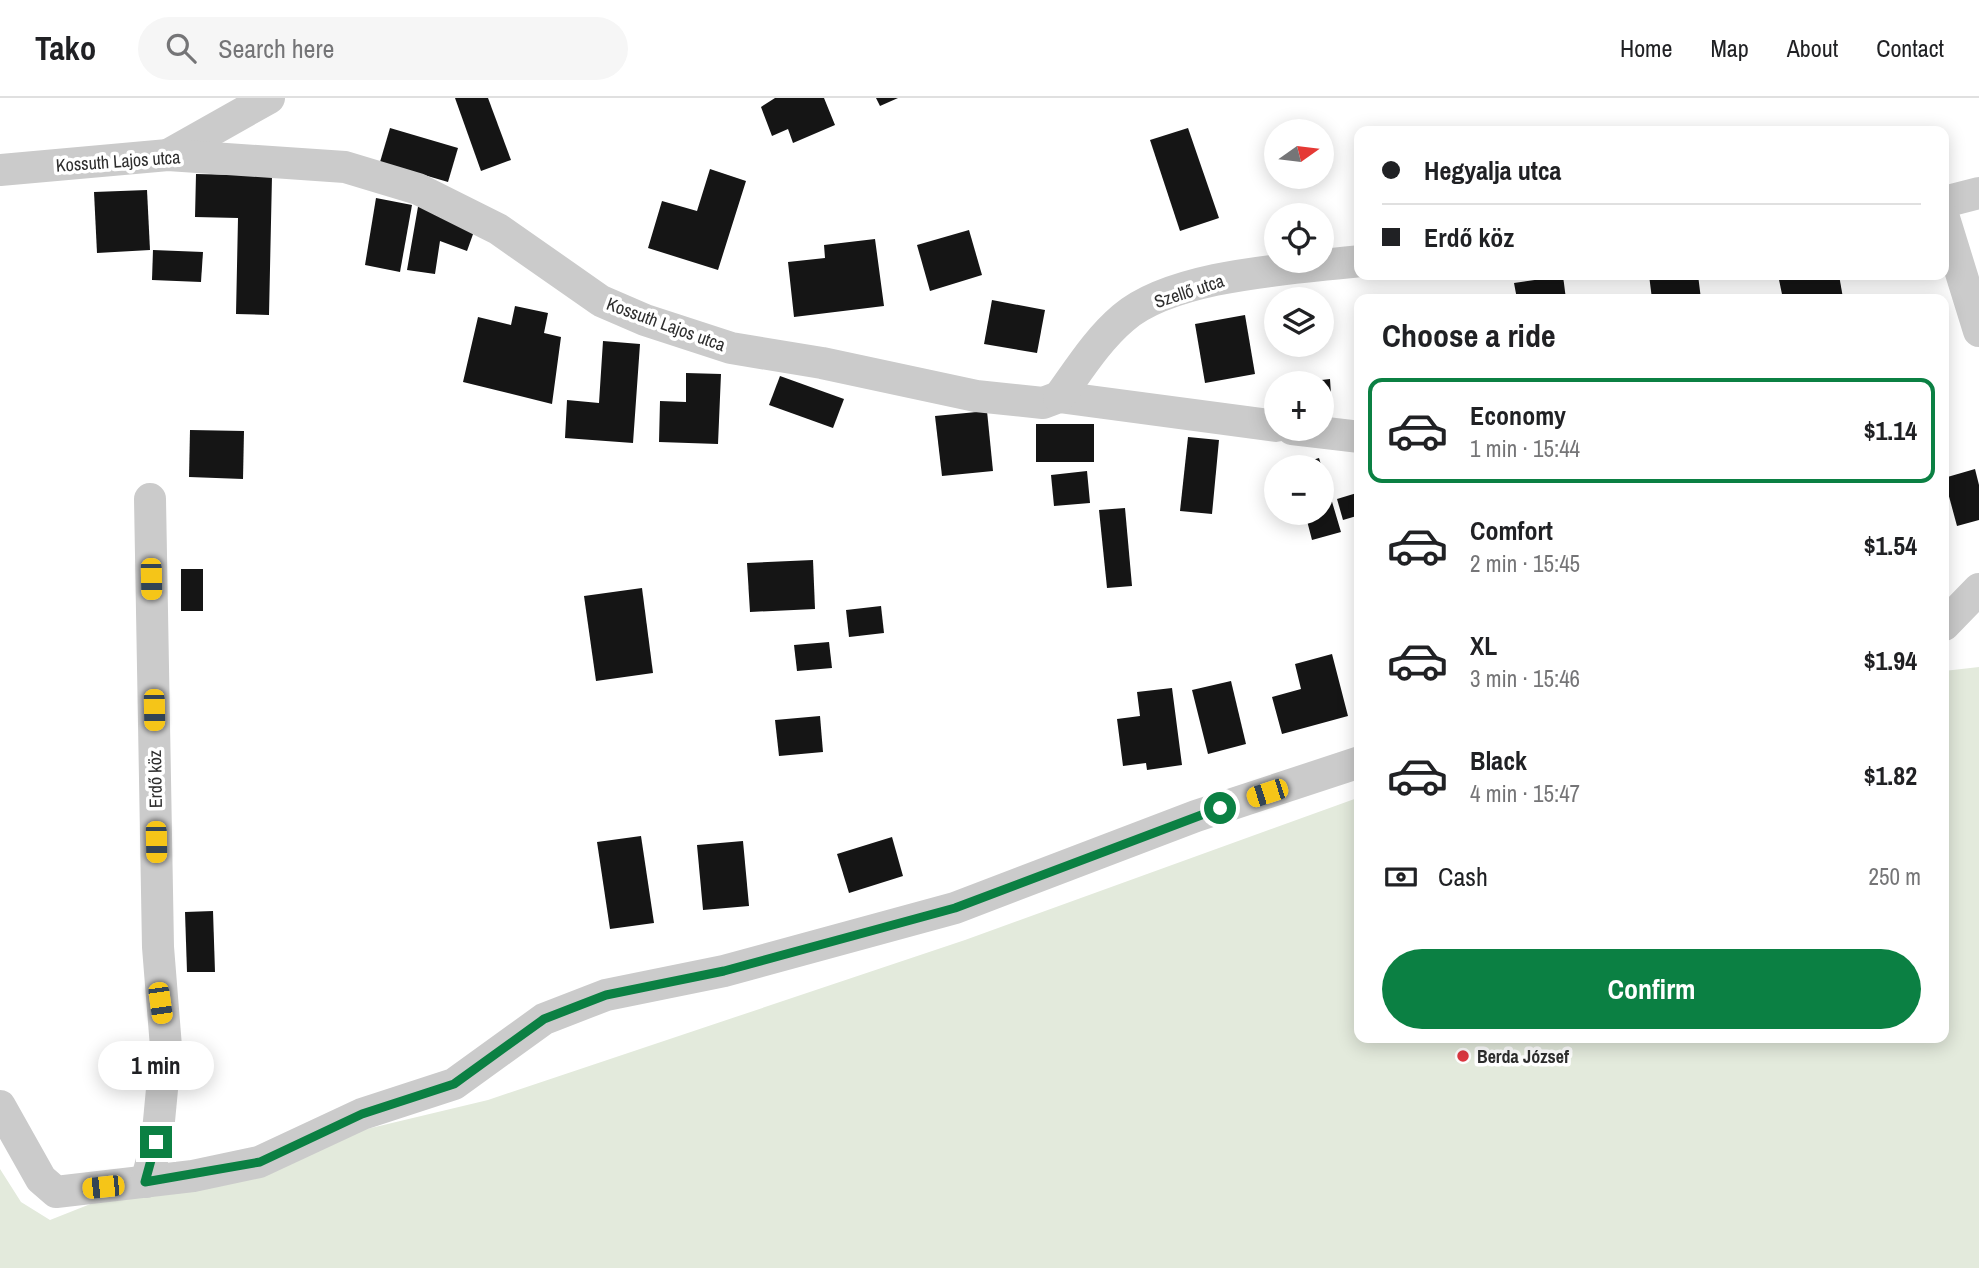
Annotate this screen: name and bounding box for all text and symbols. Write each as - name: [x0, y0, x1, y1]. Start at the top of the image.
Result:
- search box: [138, 17, 628, 80]
- text: Tako: [35, 26, 96, 70]
- icon: search: [162, 29, 200, 67]
- text: Search here: [218, 31, 334, 66]
- text: Home: [1620, 32, 1672, 64]
- text: Map: [1710, 32, 1749, 64]
- text: About: [1787, 32, 1838, 64]
- text: Contact: [1876, 32, 1944, 64]
- north arrow: [1264, 119, 1334, 189]
- map controls: [1264, 119, 1334, 525]
- street label: Kossuth Lajos utca: [55, 144, 181, 178]
- text: Hegyalja utca: [1424, 153, 1561, 188]
- button: locate: [1264, 203, 1334, 273]
- text: Erdő köz: [1424, 220, 1514, 255]
- street label: Szellő utca: [1151, 268, 1227, 314]
- button: layers: [1264, 287, 1334, 357]
- street label: Kossuth Lajos utca: [603, 291, 729, 357]
- text: Choose a ride: [1382, 314, 1556, 357]
- button: +: [1264, 371, 1334, 441]
- text: Economy: [1470, 398, 1566, 433]
- icon: car: [1386, 399, 1449, 462]
- text: $1.14: [1864, 413, 1917, 448]
- text: 1 min · 15:44: [1470, 433, 1580, 464]
- button: −: [1264, 455, 1334, 525]
- text: Comfort: [1470, 513, 1553, 548]
- icon: car: [1386, 514, 1449, 577]
- text: $1.54: [1864, 528, 1917, 563]
- text: 2 min · 15:45: [1470, 548, 1580, 579]
- car: [141, 558, 162, 600]
- text: XL: [1470, 628, 1497, 663]
- icon: car: [1386, 629, 1449, 692]
- text: $1.94: [1864, 643, 1917, 678]
- text: 3 min · 15:46: [1470, 663, 1580, 694]
- car: [144, 689, 165, 731]
- text: Black: [1470, 743, 1527, 778]
- icon: car: [1386, 744, 1449, 807]
- street label: Erdő köz: [142, 750, 168, 808]
- text: $1.82: [1864, 758, 1917, 793]
- car: [1244, 777, 1291, 809]
- text: 4 min · 15:47: [1470, 778, 1580, 809]
- route start: [1204, 792, 1236, 824]
- car: [146, 821, 167, 863]
- icon: cash: [1382, 858, 1420, 896]
- text: Cash: [1438, 859, 1488, 894]
- text: 250 m: [1869, 861, 1921, 892]
- button: Confirm: [1382, 949, 1921, 1029]
- car: [147, 981, 174, 1025]
- callout: 1 min: [98, 1040, 214, 1090]
- place label: Berda József: [1477, 1044, 1569, 1069]
- marker: Berda József: [1455, 1048, 1471, 1064]
- text: 1 min: [131, 1050, 181, 1081]
- route end: [140, 1126, 172, 1158]
- car: [82, 1174, 125, 1200]

